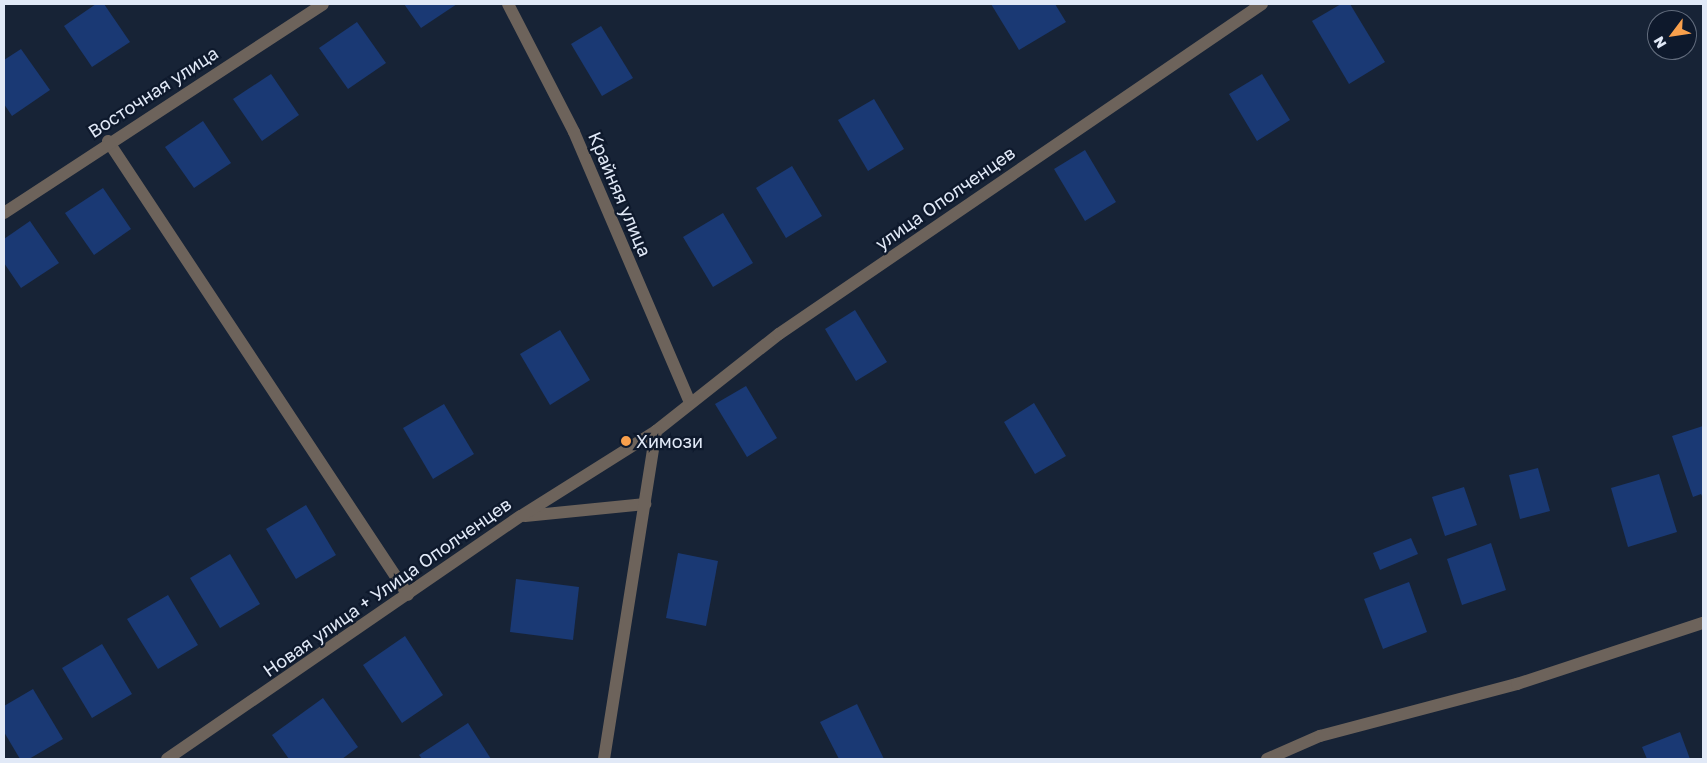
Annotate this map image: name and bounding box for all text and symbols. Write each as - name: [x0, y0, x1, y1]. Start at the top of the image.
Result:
- north arrow: [1647, 10, 1697, 60]
- text: N: [1650, 34, 1670, 51]
- street label: Восточная улица: [84, 42, 222, 142]
- street label: Крайняя улица: [584, 128, 656, 260]
- street label: улица Ополченцев: [871, 142, 1019, 254]
- place label: Химози: [636, 430, 703, 452]
- marker: Химози: [620, 435, 632, 447]
- street label: Новая улица + Улица Ополченцев: [259, 493, 515, 681]

